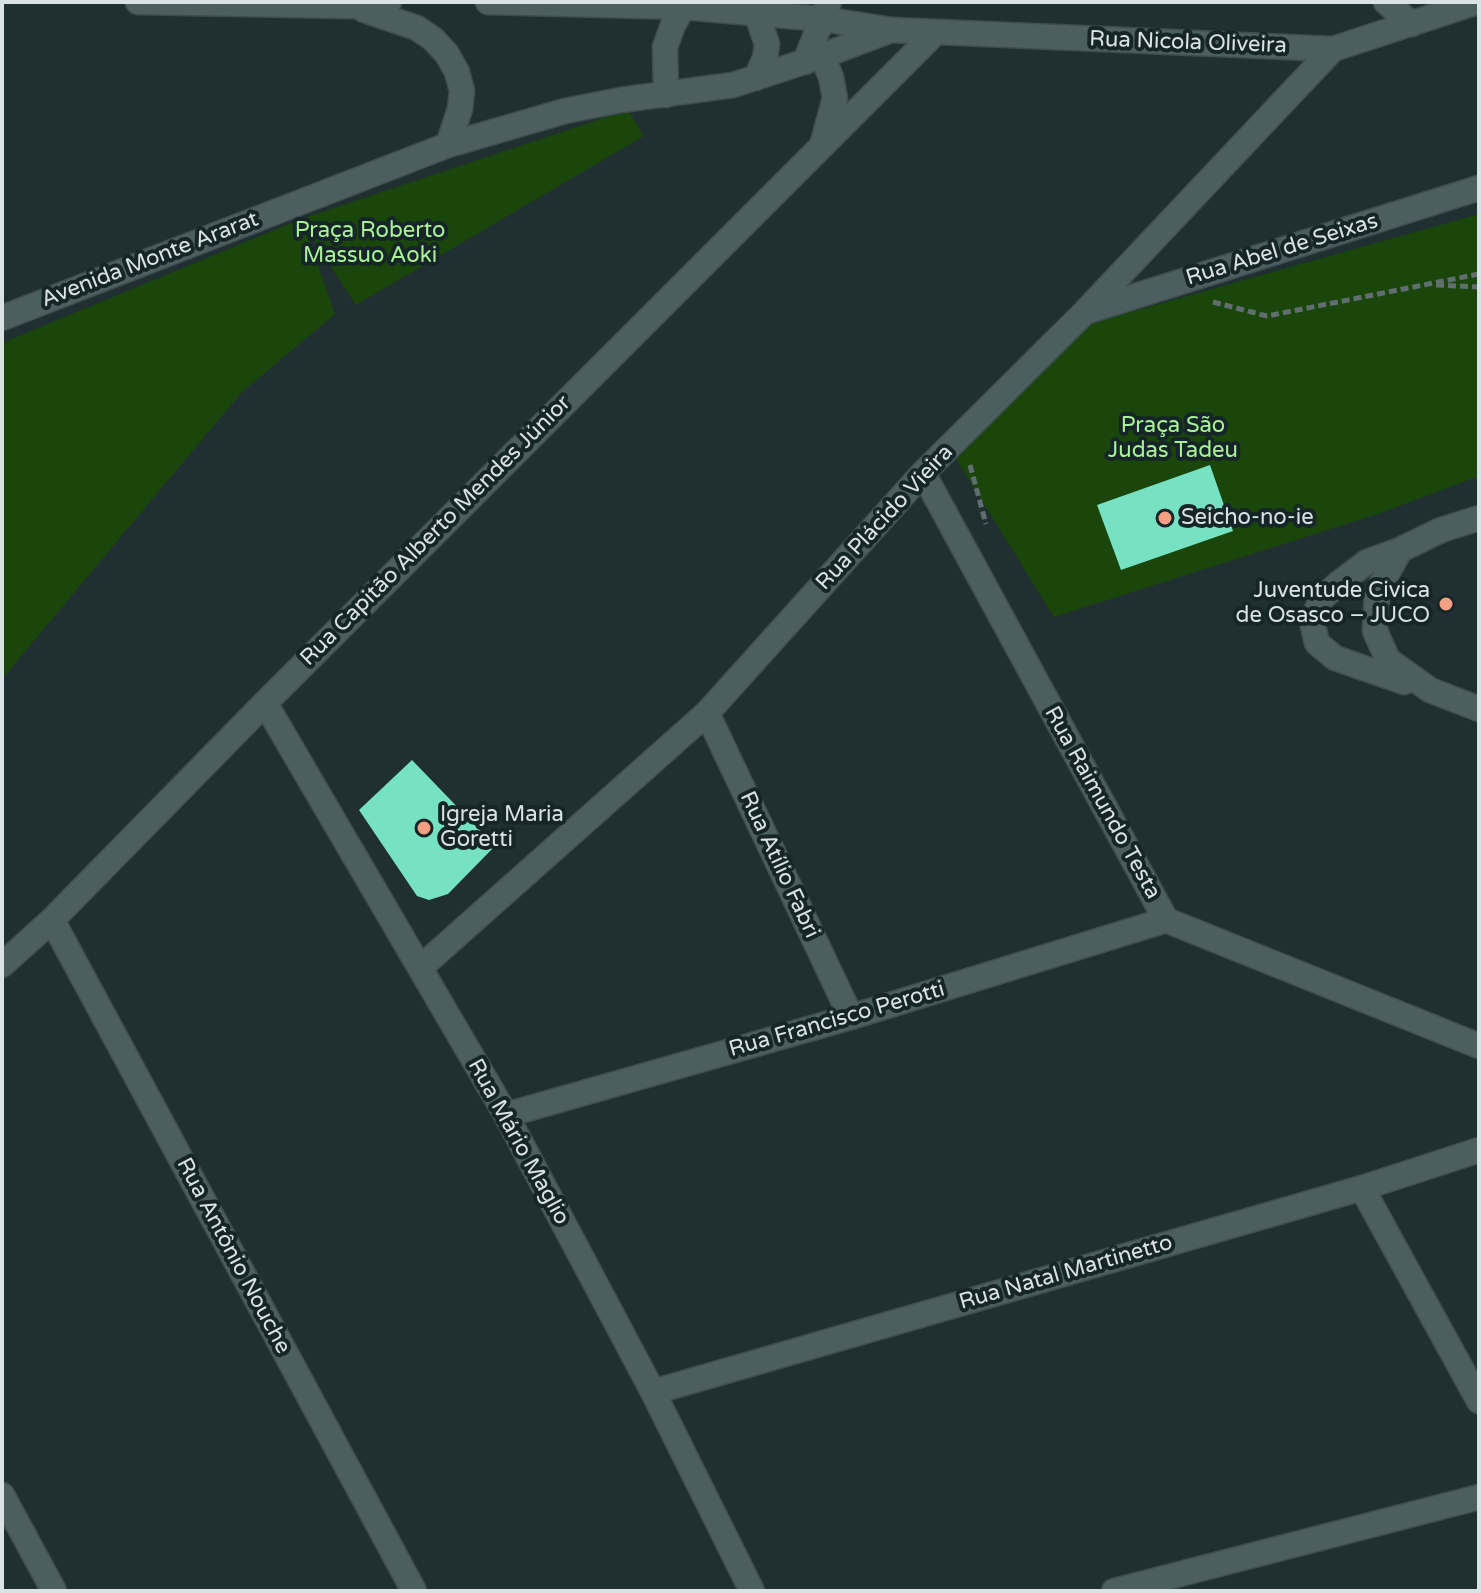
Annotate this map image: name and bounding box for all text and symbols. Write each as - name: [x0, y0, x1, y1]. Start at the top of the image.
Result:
- street label: Rua Nicola Oliveira: [1089, 26, 1287, 60]
- street label: Avenida Monte Ararat: [38, 206, 262, 314]
- street label: Rua Abel de Seixas: [1183, 208, 1381, 292]
- park label: Praça Roberto Massuo Aoki: [295, 218, 445, 270]
- street label: Rua Capitão Alberto Mendes Júnior: [295, 390, 577, 672]
- park label: Praça São Judas Tadeu: [1108, 413, 1238, 464]
- street label: Rua Plácido Vieira: [811, 440, 959, 596]
- place label: Seicho-no-ie: [1181, 505, 1314, 531]
- marker: Seicho-no-ie: [1156, 509, 1174, 527]
- place label: Juventude Civica de Osasco – JUCO: [1236, 578, 1430, 630]
- marker: Juventude Civica de Osasco – JUCO: [1437, 595, 1455, 613]
- street label: Rua Raimundo Testa: [1038, 702, 1166, 904]
- street label: Rua Atílio Fabri: [733, 787, 825, 943]
- place label: Igreja Maria Goretti: [440, 802, 564, 854]
- marker: Igreja Maria Goretti: [415, 819, 433, 837]
- street label: Rua Francisco Perotti: [726, 977, 948, 1063]
- street label: Rua Mário Maglio: [461, 1054, 575, 1230]
- street label: Rua Antônio Nouche: [170, 1154, 296, 1358]
- street label: Rua Natal Martinetto: [956, 1230, 1176, 1316]

